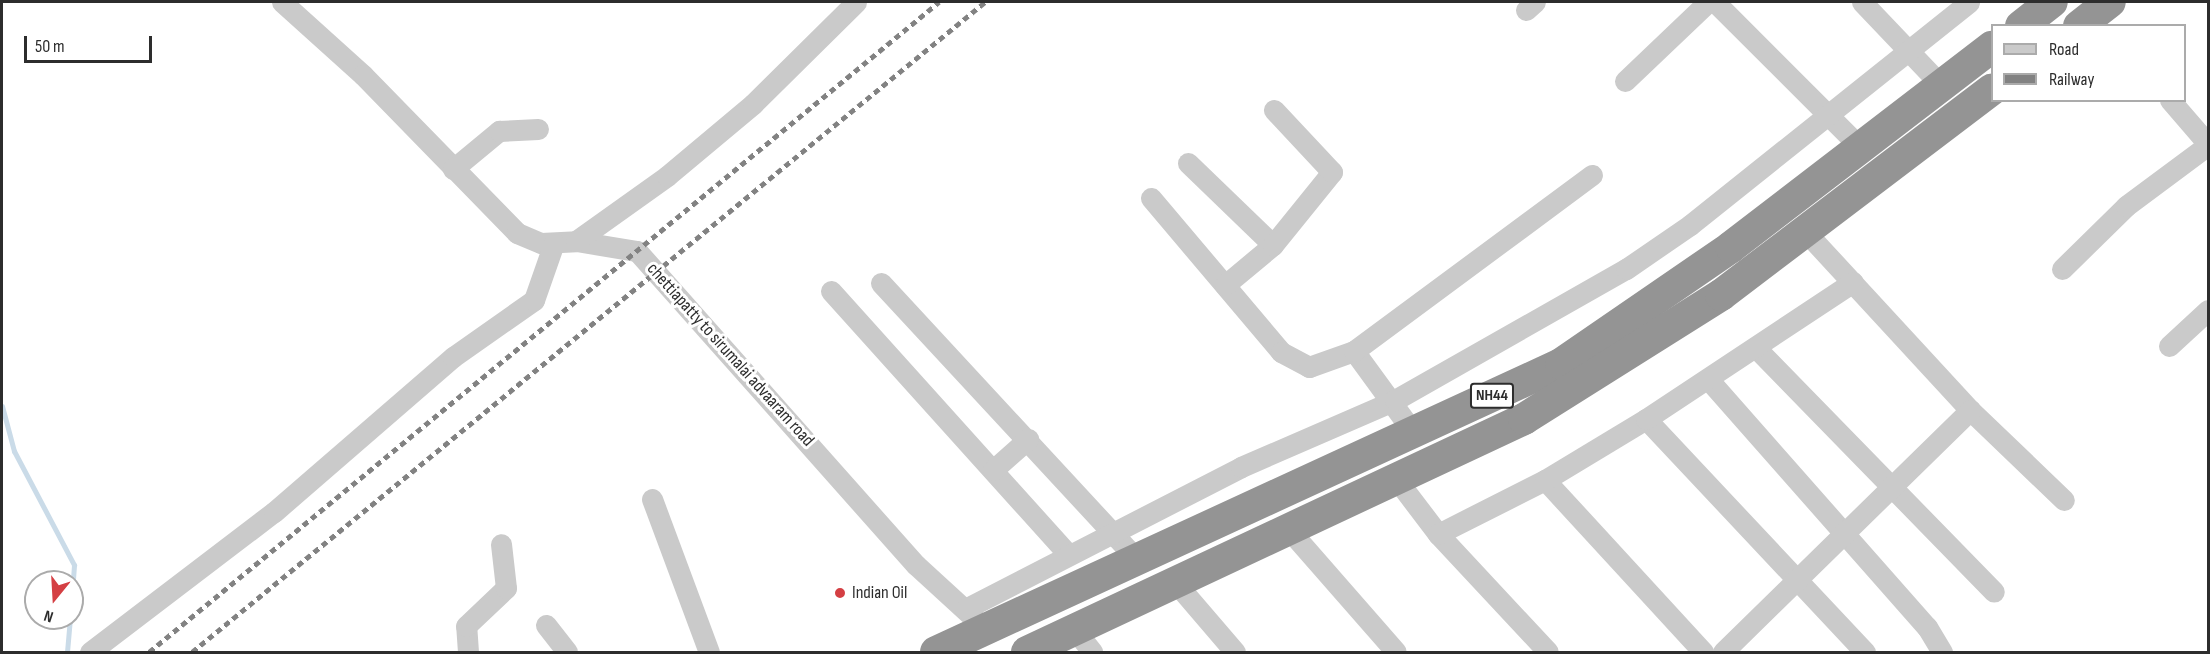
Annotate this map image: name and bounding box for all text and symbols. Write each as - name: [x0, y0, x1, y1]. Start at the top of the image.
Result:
- scale bar: [27, 24, 154, 62]
- legend: [1991, 24, 2186, 102]
- text: 50 m: [35, 36, 65, 57]
- text: Road: [2049, 39, 2079, 60]
- text: Railway: [2049, 69, 2094, 90]
- street label: chettiapatty to sirumalai advaaram road: [642, 259, 818, 451]
- road number: NH44: [1470, 383, 1514, 409]
- north arrow: [24, 570, 84, 630]
- place label: Indian Oil: [852, 582, 907, 604]
- marker: Indian Oil: [833, 586, 847, 600]
- text: N: [42, 605, 56, 626]

